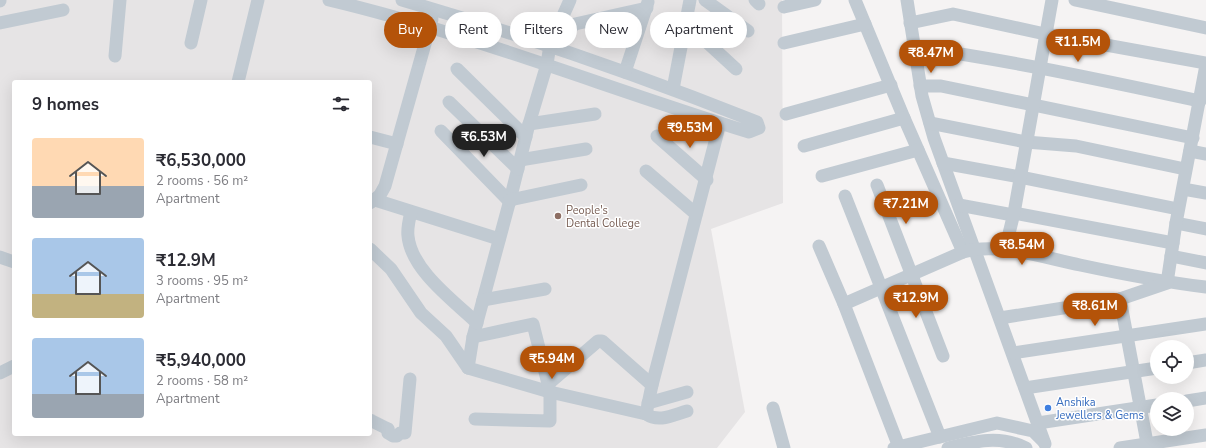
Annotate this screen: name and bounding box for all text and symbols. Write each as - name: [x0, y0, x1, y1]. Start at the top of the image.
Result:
- chip: Buy: [384, 12, 437, 48]
- chip: Rent: [445, 12, 502, 48]
- chip: Filters: [510, 12, 577, 48]
- chip: New: [585, 12, 642, 48]
- chip: Apartment: [650, 12, 747, 48]
- pin: ₹11.5M: [1045, 29, 1111, 63]
- text: ₹11.5M: [1055, 33, 1101, 51]
- pin: ₹8.47M: [898, 40, 964, 74]
- text: ₹8.47M: [908, 44, 954, 62]
- text: 9 homes: [32, 93, 99, 116]
- icon: filters: [330, 93, 352, 115]
- pin: ₹9.53M: [657, 115, 723, 149]
- text: ₹9.53M: [667, 119, 713, 137]
- pin: ₹6.53M: [451, 124, 517, 158]
- text: ₹6.53M: [461, 128, 507, 146]
- text: ₹6,530,000: [156, 149, 246, 172]
- icon: home: [64, 154, 112, 202]
- text: 2 rooms · 56 m²: [156, 172, 248, 190]
- text: Apartment: [156, 190, 219, 208]
- pin: ₹7.21M: [873, 191, 939, 225]
- text: ₹7.21M: [883, 195, 929, 213]
- place label: People's Dental College: [566, 203, 640, 231]
- marker: People's Dental College: [553, 211, 563, 221]
- pin: ₹8.54M: [989, 232, 1055, 266]
- text: ₹8.54M: [999, 236, 1045, 254]
- text: ₹12.9M: [156, 249, 216, 272]
- icon: home: [64, 254, 112, 302]
- text: 3 rooms · 95 m²: [156, 272, 248, 290]
- pin: ₹12.9M: [883, 285, 949, 319]
- text: ₹12.9M: [893, 289, 939, 307]
- text: Apartment: [156, 290, 219, 308]
- pin: ₹8.61M: [1062, 293, 1128, 327]
- text: ₹8.61M: [1072, 297, 1118, 315]
- map controls: [1150, 340, 1194, 436]
- button: locate: [1150, 340, 1194, 384]
- pin: ₹5.94M: [519, 346, 585, 380]
- text: ₹5,940,000: [156, 349, 246, 372]
- text: ₹5.94M: [529, 350, 575, 368]
- icon: home: [64, 354, 112, 402]
- text: 2 rooms · 58 m²: [156, 372, 248, 390]
- text: Apartment: [156, 390, 219, 408]
- button: layers: [1150, 392, 1194, 436]
- place label: Anshika Jewellers & Gems: [1055, 395, 1144, 423]
- marker: Anshika Jewellers & Gems: [1043, 403, 1053, 413]

